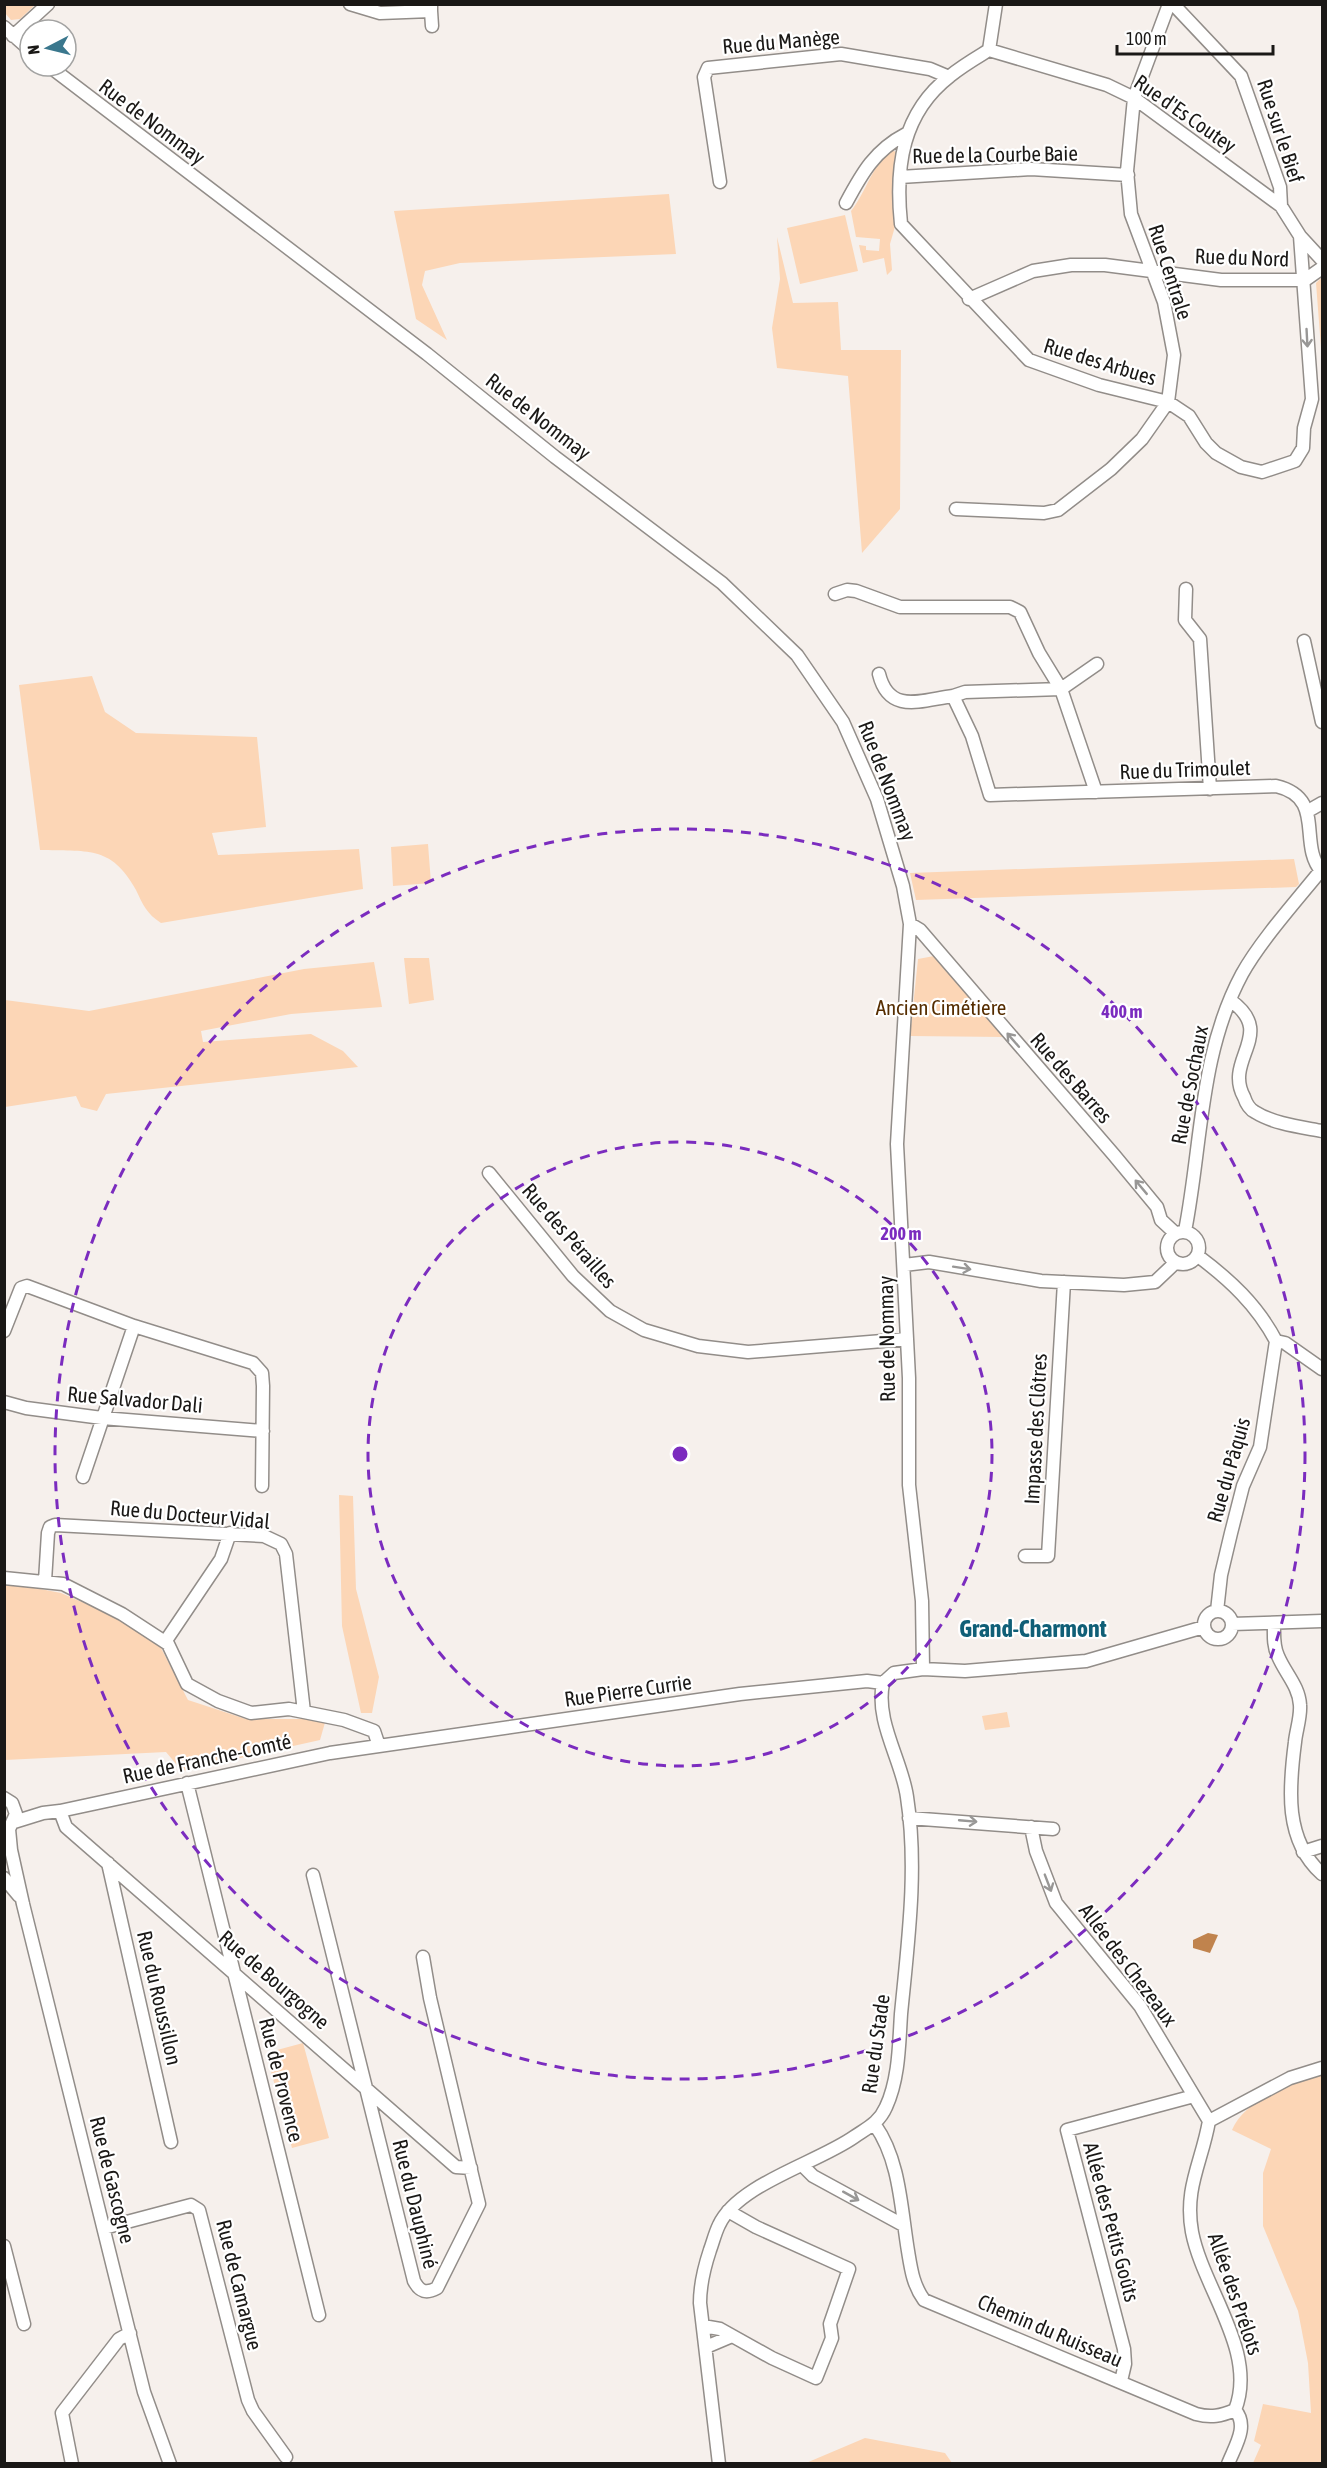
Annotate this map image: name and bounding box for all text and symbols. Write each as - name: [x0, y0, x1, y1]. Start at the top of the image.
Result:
- north arrow: [18, 18, 78, 78]
- scale bar: [1117, 18, 1273, 56]
- street label: Rue du Manège: [721, 24, 841, 58]
- text: 100 m: [1126, 28, 1167, 49]
- text: N: [24, 44, 43, 56]
- street label: Rue d'Es Coutey: [1130, 69, 1241, 157]
- street label: Rue de Nommay: [95, 74, 211, 169]
- street label: Rue sur le Bief: [1253, 76, 1309, 186]
- street label: Rue de la Courbe Baie: [912, 141, 1078, 167]
- street label: Rue Centrale: [1144, 221, 1198, 322]
- street label: Rue du Nord: [1194, 243, 1290, 271]
- one-way arrow: [1301, 328, 1312, 348]
- street label: Rue des Arbues: [1041, 333, 1159, 390]
- street label: Rue de Nommay: [481, 368, 596, 465]
- street label: Rue de Nommay: [854, 717, 922, 844]
- street label: Rue du Trimoulet: [1119, 755, 1251, 783]
- park label: Ancien Cimétiere: [876, 995, 1006, 1019]
- text: 400 m: [1101, 1001, 1142, 1022]
- street label: Rue de Sochaux: [1166, 1023, 1212, 1146]
- street label: Rue des Barres: [1026, 1027, 1118, 1127]
- one-way arrow: [1006, 1033, 1020, 1048]
- street label: Rue des Pérailles: [518, 1178, 622, 1293]
- one-way arrow: [1134, 1179, 1147, 1195]
- text: 200 m: [881, 1223, 921, 1244]
- one-way arrow: [952, 1262, 971, 1273]
- street label: Rue de Nommay: [873, 1275, 899, 1402]
- street label: Impasse des Clôtres: [1019, 1353, 1051, 1505]
- street label: Rue Salvador Dali: [66, 1381, 204, 1417]
- street label: Rue du Pâquis: [1202, 1415, 1254, 1525]
- centre of rings: [670, 1444, 690, 1464]
- street label: Rue du Docteur Vidal: [109, 1495, 271, 1533]
- district label: Grand-Charmont: [959, 1615, 1107, 1642]
- street label: Rue Pierre Currie: [563, 1669, 693, 1711]
- street label: Rue de Franche-Comté: [120, 1728, 293, 1788]
- one-way arrow: [957, 1816, 977, 1827]
- one-way arrow: [1043, 1873, 1054, 1892]
- street label: Allée des Chezeaux: [1075, 1898, 1183, 2031]
- street label: Rue de Bourgogne: [215, 1925, 335, 2034]
- street label: Rue du Roussillon: [133, 1928, 187, 2067]
- street label: Rue du Stade: [856, 1993, 894, 2095]
- street label: Rue de Provence: [255, 2015, 309, 2144]
- street label: Rue de Gascogne: [86, 2114, 140, 2246]
- street label: Rue du Dauphiné: [388, 2137, 444, 2271]
- street label: Allée des Petits Goûts: [1079, 2139, 1145, 2304]
- one-way arrow: [842, 2191, 860, 2202]
- street label: Rue de Camargue: [212, 2217, 268, 2353]
- street label: Allée des Prélots: [1204, 2229, 1268, 2358]
- street label: Chemin du Ruisseau: [974, 2289, 1126, 2371]

